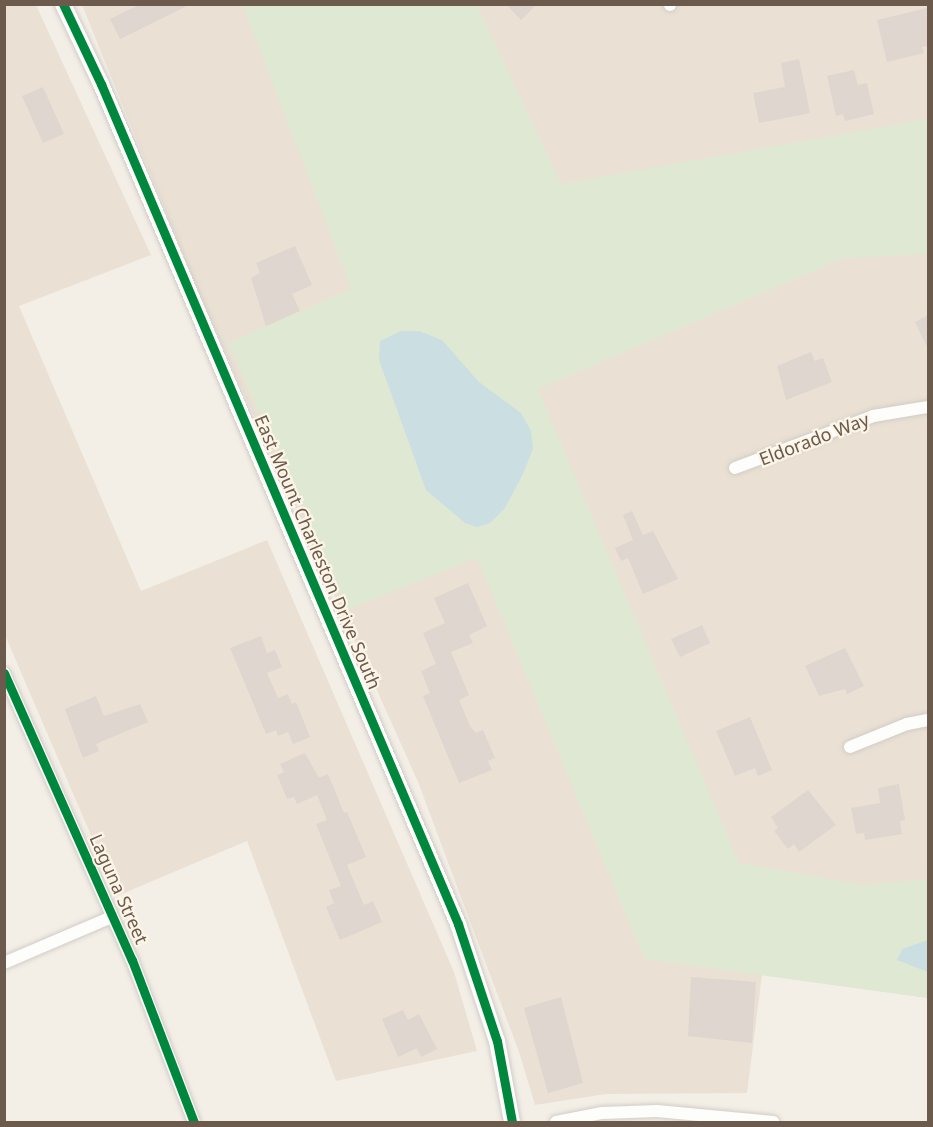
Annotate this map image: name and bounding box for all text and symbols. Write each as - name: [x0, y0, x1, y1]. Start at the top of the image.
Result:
- street label: Eldorado Way: [756, 408, 872, 470]
- street label: East Mount Charleston Drive South: [250, 412, 386, 692]
- street label: Laguna Street: [85, 831, 153, 947]

